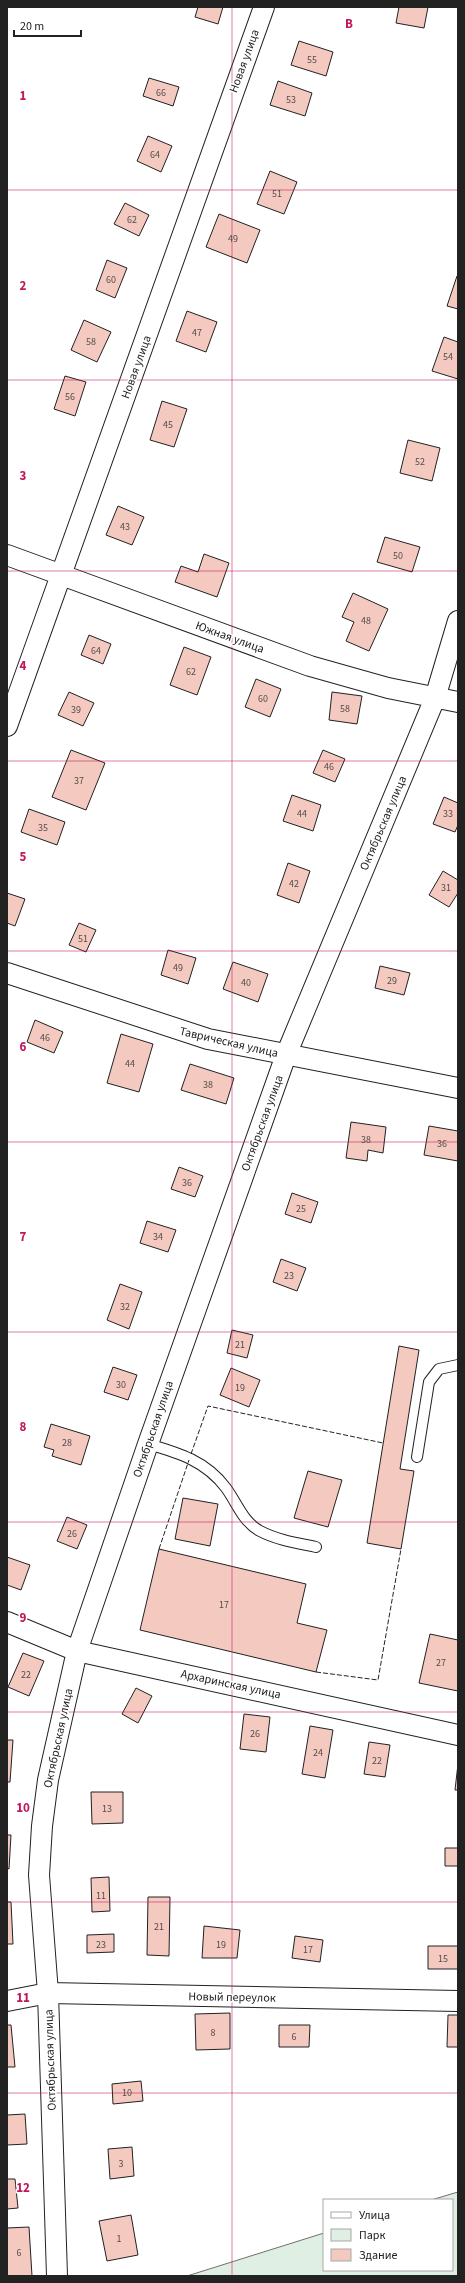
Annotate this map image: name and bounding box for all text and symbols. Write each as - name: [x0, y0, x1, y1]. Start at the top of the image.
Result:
- scale bar: [14, 12, 81, 38]
- text: B: [345, 15, 353, 33]
- text: 20 m: [20, 18, 44, 35]
- street label: Новая улица: [225, 27, 264, 95]
- house number: 55: [307, 53, 317, 67]
- house number: 66: [156, 86, 166, 100]
- text: 1: [20, 87, 27, 105]
- house number: 53: [286, 93, 296, 107]
- house number: 64: [150, 148, 160, 162]
- house number: 51: [272, 187, 282, 201]
- house number: 62: [127, 213, 137, 227]
- house number: 49: [228, 232, 238, 246]
- house number: 60: [106, 273, 116, 287]
- text: 2: [20, 277, 27, 295]
- house number: 47: [192, 326, 202, 340]
- street label: Новая улица: [117, 333, 156, 401]
- house number: 58: [86, 335, 96, 349]
- house number: 54: [443, 350, 453, 364]
- house number: 56: [65, 390, 75, 404]
- house number: 45: [163, 418, 173, 432]
- house number: 52: [415, 455, 425, 469]
- text: 3: [20, 467, 27, 485]
- house number: 43: [120, 520, 130, 534]
- house number: 50: [393, 549, 403, 563]
- house number: 48: [361, 614, 371, 628]
- street label: Южная улица: [193, 617, 267, 658]
- house number: 64: [91, 644, 101, 658]
- text: 4: [20, 657, 27, 675]
- house number: 62: [186, 665, 196, 679]
- house number: 60: [258, 692, 268, 706]
- house number: 58: [340, 702, 350, 716]
- house number: 39: [71, 703, 81, 717]
- house number: 46: [324, 760, 334, 774]
- street label: Октябрьская улица: [356, 773, 411, 873]
- house number: 37: [74, 774, 84, 788]
- house number: 44: [297, 807, 307, 821]
- house number: 33: [443, 807, 453, 821]
- house number: 35: [38, 821, 48, 835]
- text: 5: [20, 848, 27, 866]
- house number: 42: [289, 877, 299, 891]
- house number: 31: [441, 881, 451, 895]
- house number: 51: [78, 932, 88, 946]
- house number: 49: [173, 961, 183, 975]
- house number: 29: [387, 974, 397, 988]
- house number: 40: [241, 976, 251, 990]
- street label: Таврическая улица: [178, 1023, 280, 1062]
- house number: 46: [40, 1031, 50, 1045]
- text: 6: [20, 1038, 27, 1056]
- house number: 44: [125, 1057, 135, 1071]
- street label: Октябрьская улица: [237, 1073, 288, 1174]
- house number: 38: [203, 1078, 213, 1092]
- house number: 38: [361, 1133, 371, 1147]
- house number: 36: [437, 1137, 447, 1151]
- house number: 36: [182, 1176, 192, 1190]
- house number: 25: [296, 1202, 306, 1216]
- text: 7: [20, 1228, 27, 1246]
- house number: 34: [153, 1230, 163, 1244]
- house number: 23: [284, 1269, 294, 1283]
- house number: 32: [120, 1300, 130, 1314]
- house number: 21: [235, 1338, 245, 1352]
- house number: 30: [116, 1378, 126, 1392]
- street label: Октябрьская улица: [129, 1378, 178, 1480]
- house number: 19: [235, 1381, 245, 1395]
- text: 8: [20, 1418, 27, 1436]
- house number: 28: [62, 1436, 72, 1450]
- house number: 26: [67, 1527, 77, 1541]
- house number: 17: [219, 1598, 229, 1612]
- text: 9: [20, 1609, 27, 1627]
- house number: 27: [436, 1656, 446, 1670]
- street label: Архаринская улица: [179, 1666, 282, 1703]
- house number: 22: [21, 1668, 31, 1682]
- street label: Октябрьская улица: [40, 1687, 77, 1789]
- house number: 26: [250, 1727, 260, 1741]
- house number: 24: [313, 1746, 323, 1760]
- house number: 22: [372, 1754, 382, 1768]
- text: 10: [16, 1799, 30, 1817]
- house number: 13: [102, 1802, 112, 1816]
- house number: 11: [96, 1889, 106, 1903]
- house number: 21: [154, 1920, 164, 1934]
- house number: 23: [96, 1938, 106, 1952]
- house number: 19: [216, 1938, 226, 1952]
- house number: 17: [303, 1943, 313, 1957]
- house number: 15: [438, 1952, 448, 1966]
- street label: Новый переулок: [188, 1988, 276, 2007]
- text: 11: [16, 1989, 30, 2007]
- street label: Октябрьская улица: [40, 2009, 61, 2111]
- house number: 8: [211, 2026, 216, 2040]
- house number: 6: [292, 2030, 297, 2044]
- house number: 10: [122, 2086, 132, 2100]
- house number: 3: [119, 2157, 124, 2171]
- text: 12: [16, 2179, 30, 2197]
- legend: [323, 2199, 453, 2271]
- text: Улица: [359, 2207, 390, 2224]
- text: Парк: [359, 2227, 385, 2244]
- house number: 1: [117, 2232, 122, 2246]
- house number: 6: [17, 2246, 22, 2260]
- text: Здание: [359, 2247, 398, 2264]

